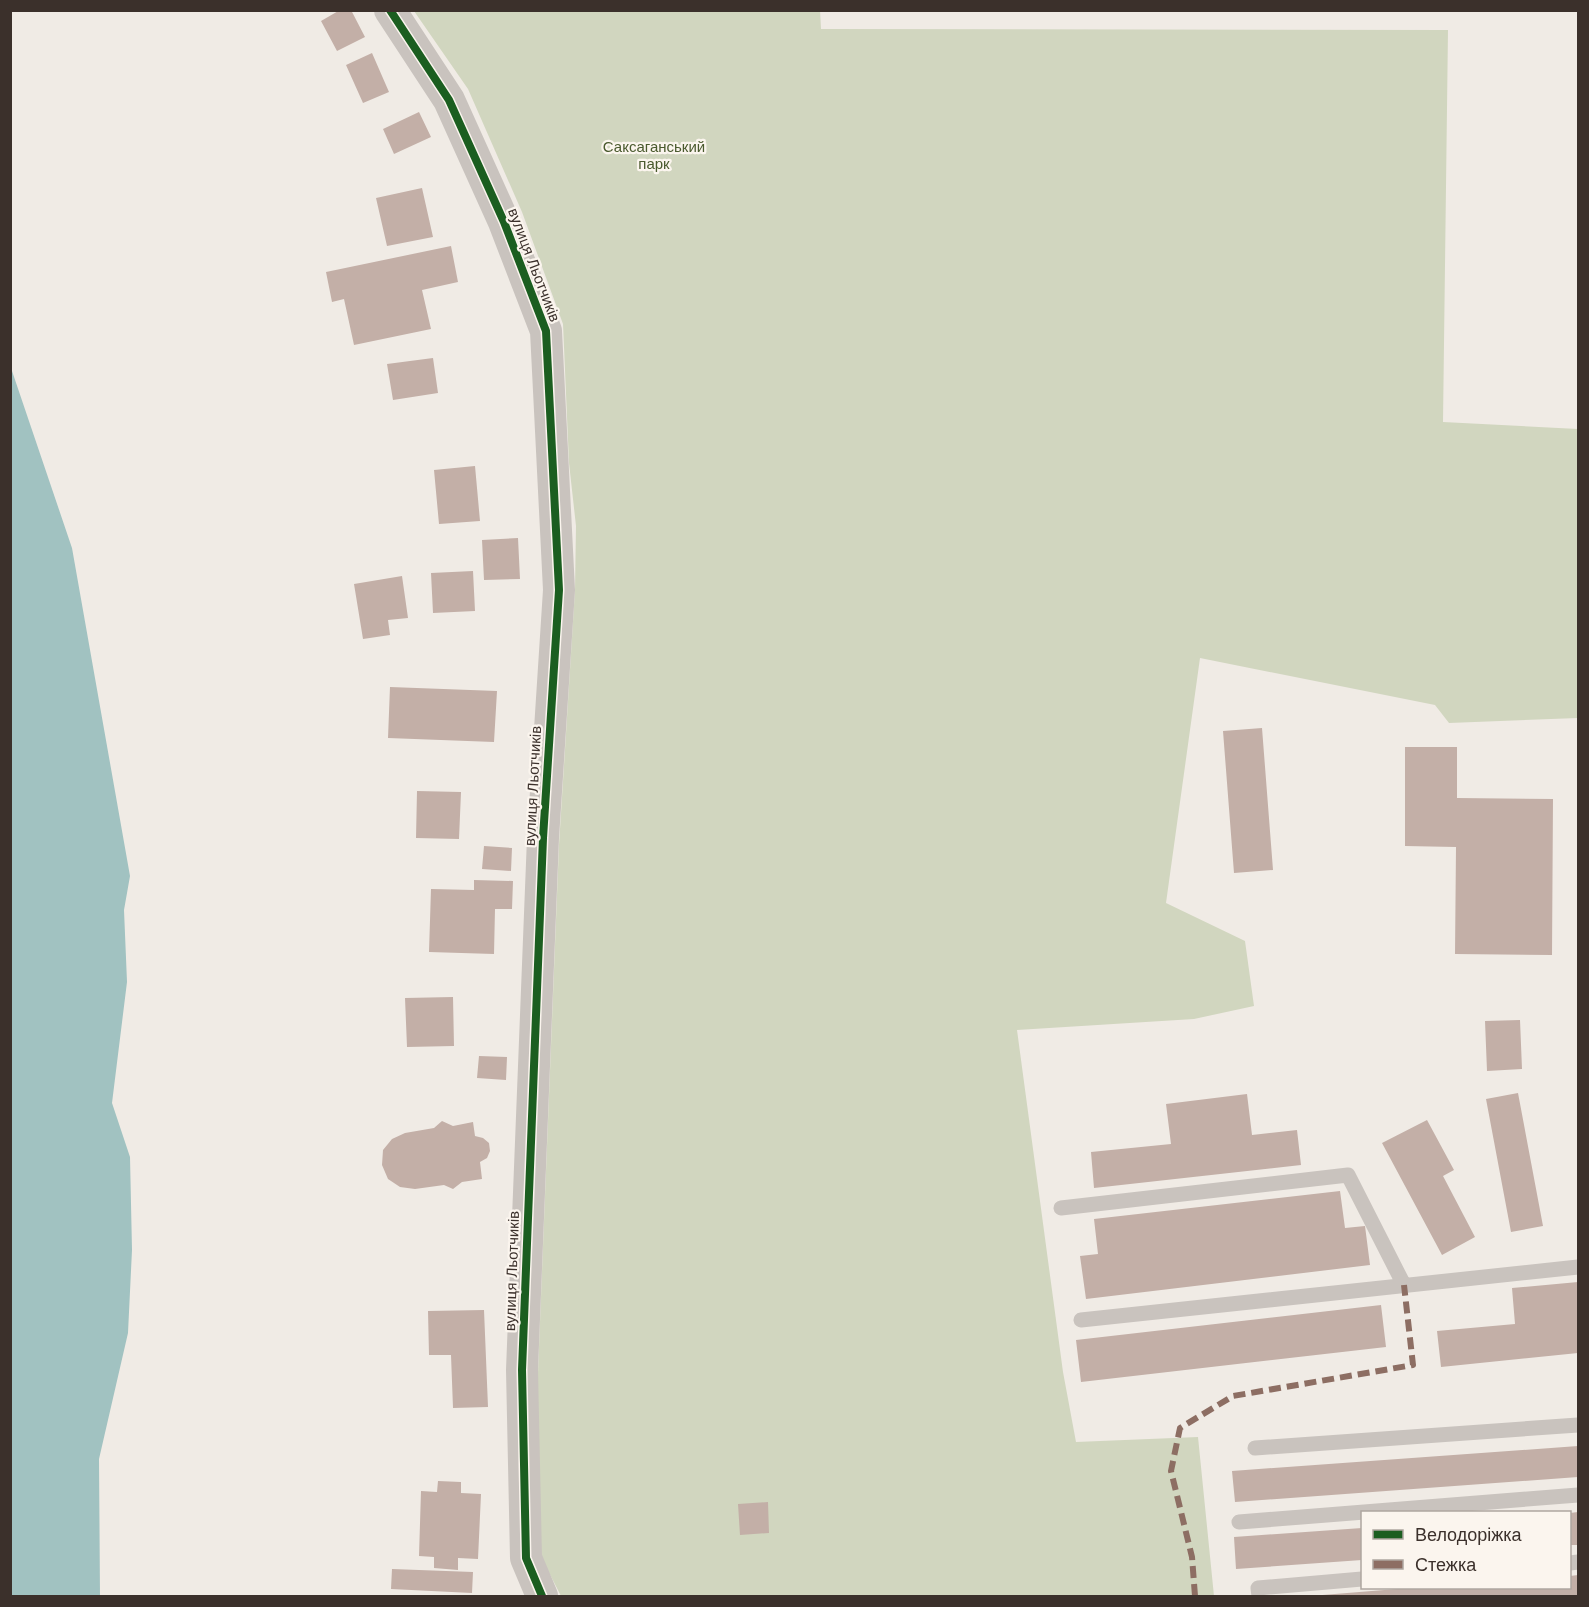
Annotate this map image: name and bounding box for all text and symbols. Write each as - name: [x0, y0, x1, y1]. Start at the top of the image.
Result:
- park label: Саксаганський парк: [603, 138, 705, 173]
- street label: вулиця Льотчиків: [504, 206, 564, 324]
- street label: вулиця Льотчиків: [521, 725, 545, 847]
- street label: вулиця Льотчиків: [501, 1211, 523, 1331]
- legend: [1361, 1511, 1571, 1589]
- text: Велодоріжка: [1415, 1524, 1523, 1545]
- text: Стежка: [1415, 1554, 1477, 1575]

